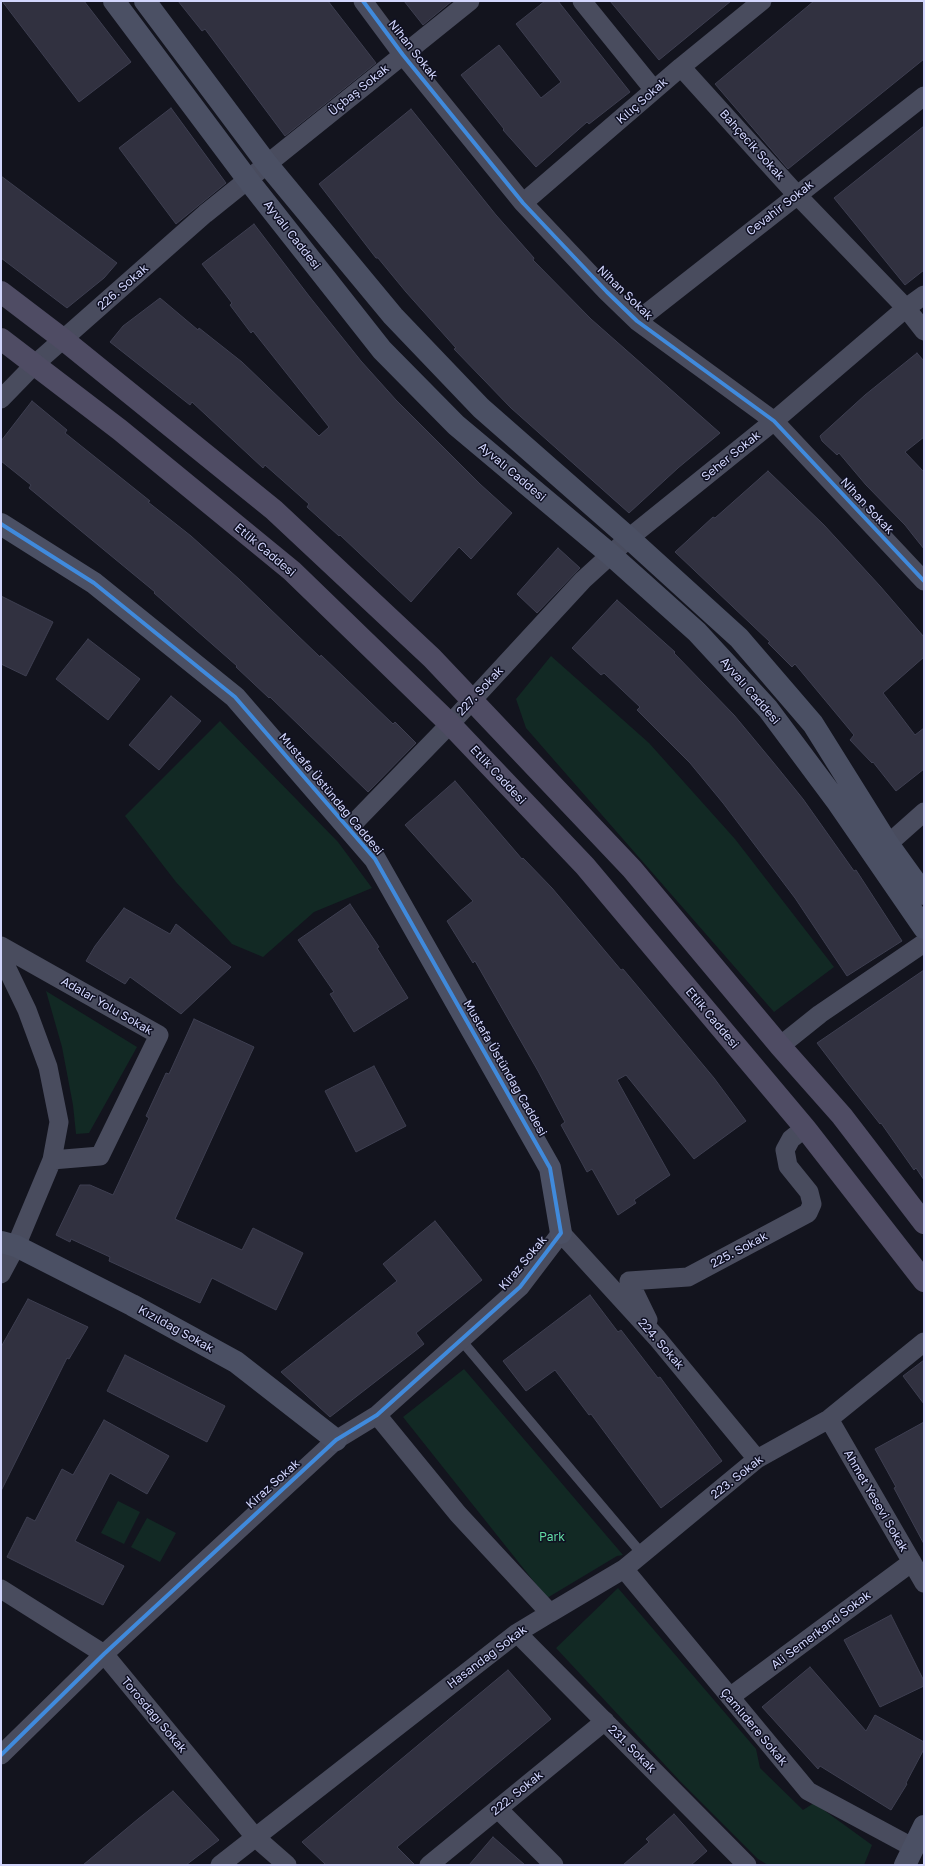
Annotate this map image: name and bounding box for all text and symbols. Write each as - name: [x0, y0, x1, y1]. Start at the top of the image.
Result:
- street label: Nihan Sokak: [385, 17, 441, 83]
- street label: Üçbaş Sokak: [326, 61, 392, 119]
- street label: Kılıç Sokak: [613, 75, 671, 127]
- street label: Bahçecik Sokak: [716, 107, 788, 183]
- street label: Cevahir Sokak: [743, 177, 817, 239]
- street label: Ayvalı Caddesi: [261, 198, 323, 272]
- street label: 226. Sokak: [95, 261, 151, 313]
- street label: Nihan Sokak: [594, 263, 656, 323]
- street label: Seher Sokak: [699, 428, 763, 484]
- street label: Ayvalı Caddesi: [475, 440, 549, 504]
- street label: Nihan Sokak: [837, 475, 897, 537]
- street label: Etlik Caddesi: [232, 520, 298, 580]
- street label: Ayvalı Caddesi: [717, 655, 783, 727]
- street label: 227. Sokak: [454, 663, 506, 719]
- street label: Mustafa Üstündağ Caddesi: [276, 730, 386, 858]
- street label: Etlik Caddesi: [467, 743, 529, 807]
- street label: Adalar Yolu Sokak: [59, 974, 155, 1038]
- street label: Etlik Caddesi: [682, 985, 742, 1051]
- street label: Mustafa Üstündağ Caddesi: [460, 997, 550, 1139]
- street label: 225. Sokak: [708, 1229, 770, 1271]
- street label: Kiraz Sokak: [496, 1233, 550, 1293]
- street label: Kızıldağ Sokak: [136, 1302, 216, 1356]
- street label: 224. Sokak: [635, 1316, 687, 1372]
- street label: Ahmet Yesevi Sokak: [841, 1447, 911, 1555]
- street label: 223. Sokak: [708, 1452, 766, 1502]
- street label: Kiraz Sokak: [243, 1456, 303, 1512]
- park label: Park: [539, 1530, 565, 1544]
- street label: Ali Semerkand Sokak: [768, 1588, 874, 1672]
- street label: Hasandağ Sokak: [444, 1622, 530, 1692]
- street label: Torosdağı Sokak: [118, 1674, 190, 1756]
- street label: Çamlıdere Sokak: [717, 1685, 791, 1769]
- street label: 231. Sokak: [605, 1722, 659, 1776]
- street label: 222. Sokak: [488, 1768, 546, 1818]

